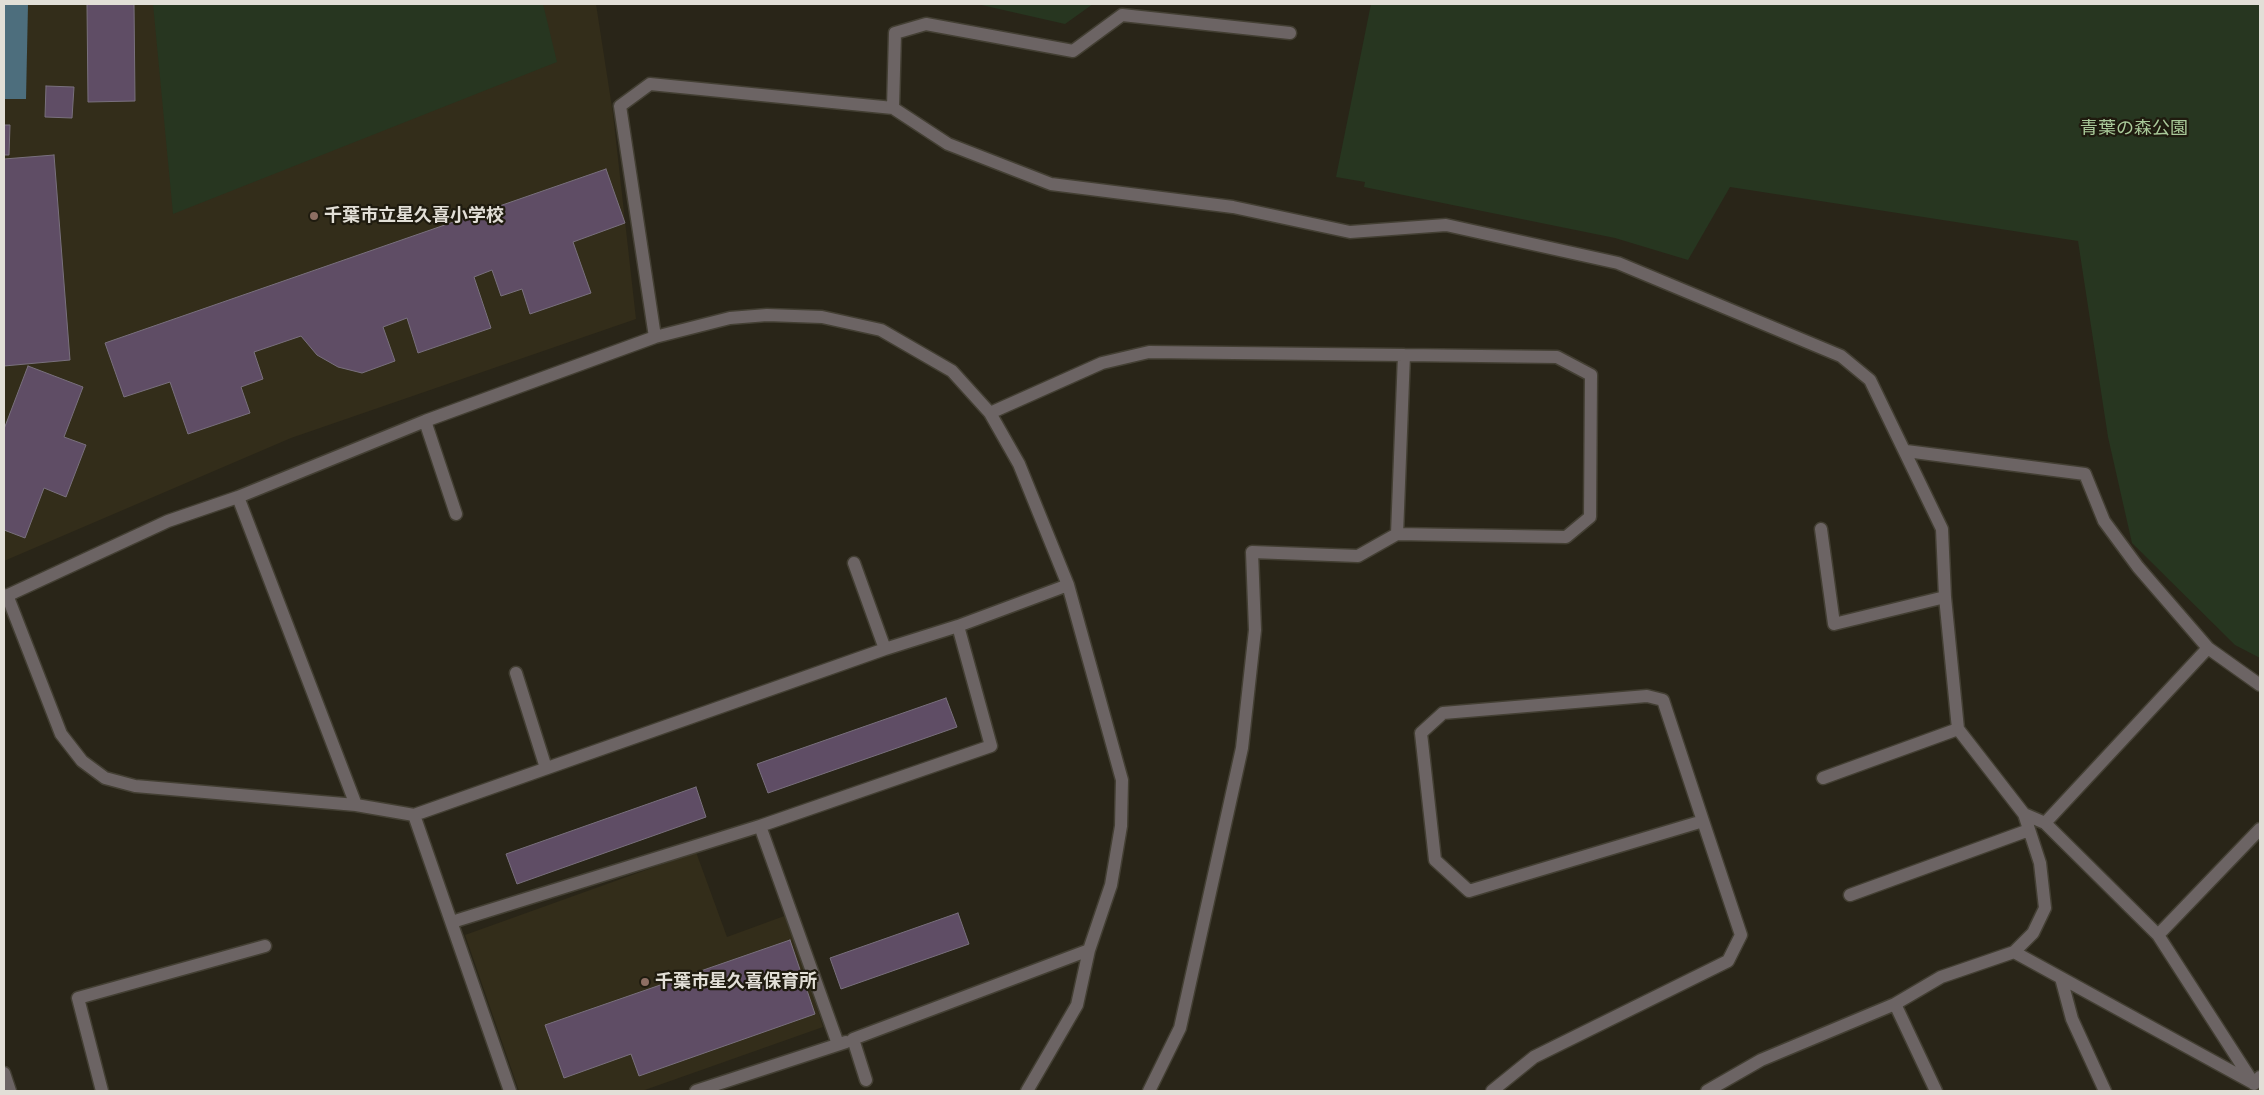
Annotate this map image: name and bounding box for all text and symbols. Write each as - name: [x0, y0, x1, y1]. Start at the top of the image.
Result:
- park label: 青葉の森公園: [2080, 118, 2188, 140]
- place label: 千葉市立星久喜小学校: [324, 205, 504, 227]
- marker: 千葉市立星久喜小学校: [308, 210, 320, 222]
- place label: 千葉市星久喜保育所: [655, 971, 817, 993]
- marker: 千葉市星久喜保育所: [639, 976, 651, 988]

